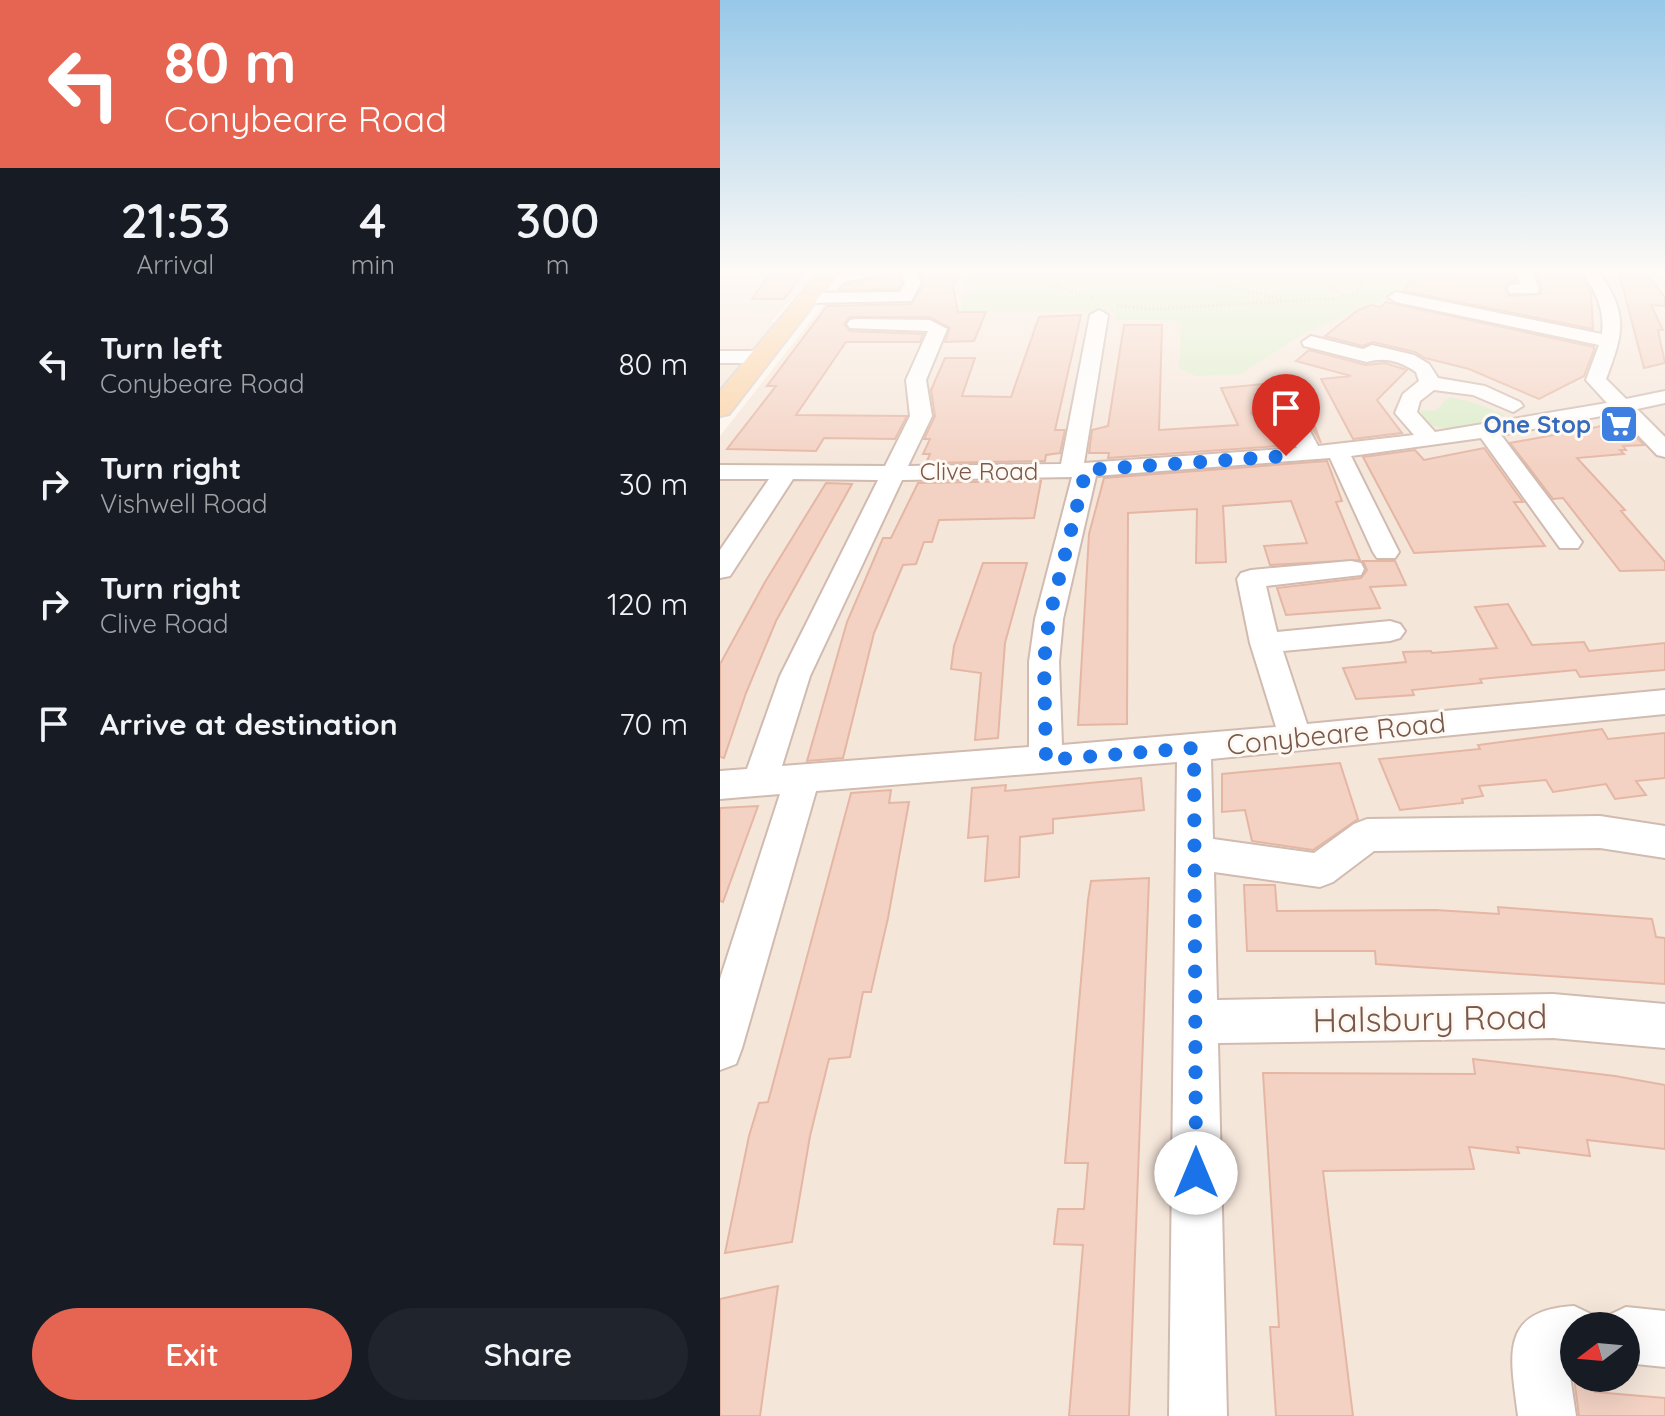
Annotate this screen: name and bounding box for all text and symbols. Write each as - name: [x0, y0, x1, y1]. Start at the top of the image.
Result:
- text: 80 m: [164, 27, 296, 97]
- icon: left: [32, 32, 136, 136]
- text: Conybeare Road: [164, 96, 447, 141]
- text: 21:53: [120, 190, 230, 250]
- text: 4: [359, 190, 387, 250]
- text: 300: [516, 190, 600, 250]
- text: Arrival: [136, 248, 214, 281]
- text: min: [351, 248, 395, 281]
- text: m: [546, 248, 569, 281]
- text: Turn left: [100, 329, 223, 367]
- icon: left: [32, 342, 76, 386]
- text: 80 m: [618, 345, 688, 383]
- text: Conybeare Road: [100, 367, 304, 400]
- pin: [1252, 374, 1320, 456]
- icon: arrive: [1264, 386, 1308, 430]
- supermarket icon: One Stop: [1598, 403, 1640, 445]
- place label: One Stop: [1484, 409, 1591, 439]
- text: Turn right: [100, 449, 241, 487]
- street label: Clive Road: [920, 456, 1038, 486]
- icon: right: [32, 462, 76, 506]
- text: 30 m: [619, 465, 688, 503]
- text: Vishwell Road: [100, 487, 268, 520]
- text: Turn right: [100, 569, 241, 607]
- icon: right: [32, 582, 76, 626]
- text: 120 m: [607, 585, 688, 623]
- text: Clive Road: [100, 607, 228, 640]
- icon: arrive: [32, 702, 76, 746]
- street label: Conybeare Road: [1225, 704, 1447, 762]
- text: Arrive at destination: [100, 705, 398, 743]
- text: 70 m: [619, 705, 688, 743]
- street label: Halsbury Road: [1312, 994, 1548, 1042]
- position arrow: [1154, 1131, 1238, 1215]
- button: Exit: [32, 1308, 352, 1400]
- button: Share: [368, 1308, 688, 1400]
- north arrow: [1560, 1312, 1640, 1392]
- map controls: [1560, 1312, 1640, 1392]

